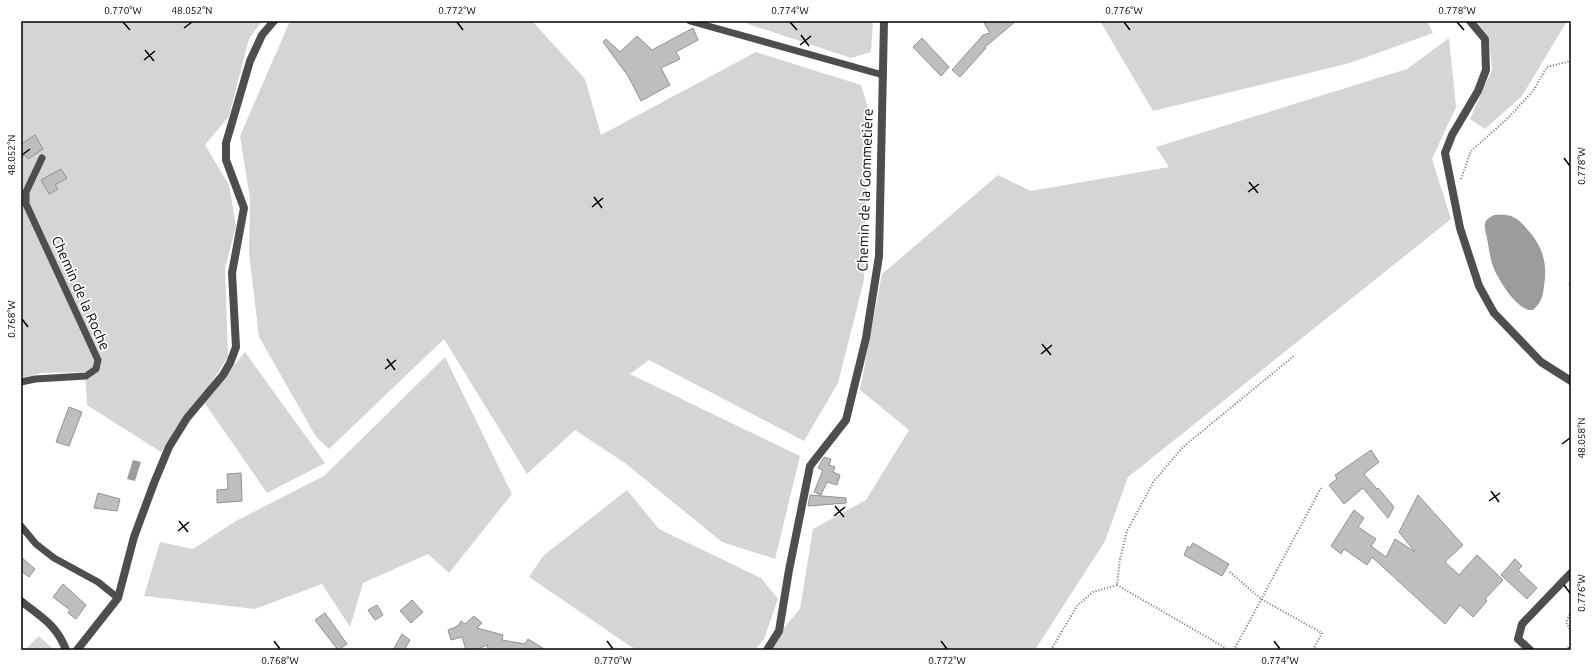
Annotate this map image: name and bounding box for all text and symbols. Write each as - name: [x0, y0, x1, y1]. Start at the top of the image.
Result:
- text: 0.770°W: [104, 5, 142, 16]
- text: 48.052°N: [171, 5, 213, 16]
- text: 0.772°W: [438, 5, 476, 16]
- text: 0.774°W: [771, 5, 809, 16]
- text: 0.776°W: [1105, 5, 1143, 16]
- text: 0.778°W: [1438, 5, 1476, 16]
- street label: Chemin de la Gommetière: [854, 108, 876, 272]
- text: 48.052°N: [6, 134, 17, 176]
- text: 0.778°W: [1576, 147, 1587, 185]
- street label: Chemin de la Roche: [49, 233, 113, 353]
- text: 0.768°W: [6, 300, 17, 338]
- text: 48.058°N: [1576, 417, 1587, 459]
- text: 0.776°W: [1576, 574, 1587, 612]
- text: 0.768°W: [261, 655, 299, 666]
- text: 0.770°W: [594, 655, 632, 666]
- text: 0.772°W: [928, 655, 966, 666]
- text: 0.774°W: [1261, 655, 1299, 666]

